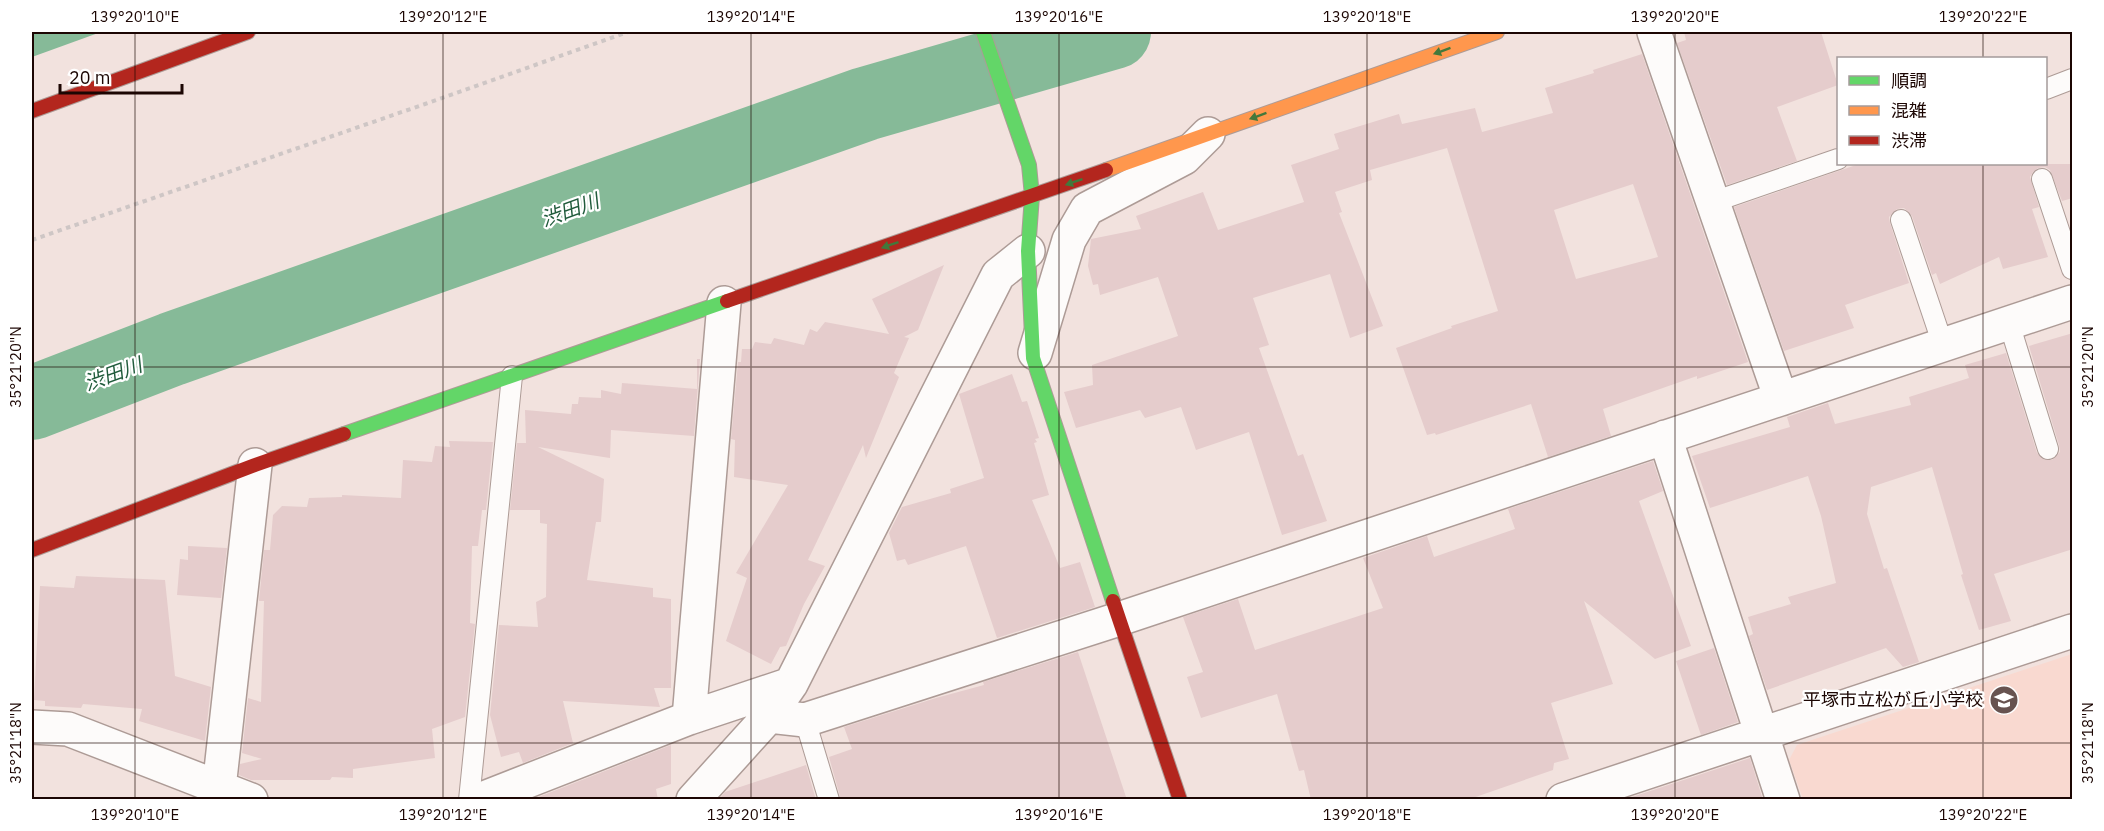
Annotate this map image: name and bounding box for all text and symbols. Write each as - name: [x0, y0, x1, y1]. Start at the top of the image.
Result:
- text: 139°20'10"E: [91, 7, 179, 26]
- text: 139°20'12"E: [399, 7, 487, 26]
- text: 139°20'14"E: [707, 7, 795, 26]
- text: 139°20'16"E: [1015, 7, 1103, 26]
- text: 139°20'18"E: [1323, 7, 1411, 26]
- text: 139°20'20"E: [1631, 7, 1719, 26]
- text: 139°20'22"E: [1939, 7, 2027, 26]
- one-way arrow: [1433, 47, 1451, 57]
- scale bar: [60, 57, 182, 95]
- legend: [1837, 57, 2047, 165]
- text: 20 m: [69, 66, 111, 89]
- text: 順調: [1891, 69, 1927, 92]
- text: 混雑: [1891, 99, 1927, 122]
- one-way arrow: [1249, 112, 1267, 122]
- text: 渋滞: [1891, 129, 1927, 152]
- one-way arrow: [1065, 177, 1083, 187]
- water label: 渋田川: [537, 186, 605, 232]
- one-way arrow: [881, 241, 899, 251]
- text: 35°21'20"N: [6, 326, 25, 408]
- text: 35°21'20"N: [2078, 326, 2097, 408]
- water label: 渋田川: [80, 350, 148, 396]
- school or university icon: 平塚市立松が丘小学校: [1988, 684, 2020, 716]
- place label: 平塚市立松が丘小学校: [1803, 688, 1983, 711]
- text: 35°21'18"N: [6, 702, 25, 784]
- text: 35°21'18"N: [2078, 702, 2097, 784]
- text: 139°20'10"E: [91, 805, 179, 824]
- text: 139°20'12"E: [399, 805, 487, 824]
- text: 139°20'14"E: [707, 805, 795, 824]
- text: 139°20'16"E: [1015, 805, 1103, 824]
- text: 139°20'18"E: [1323, 805, 1411, 824]
- text: 139°20'20"E: [1631, 805, 1719, 824]
- text: 139°20'22"E: [1939, 805, 2027, 824]

